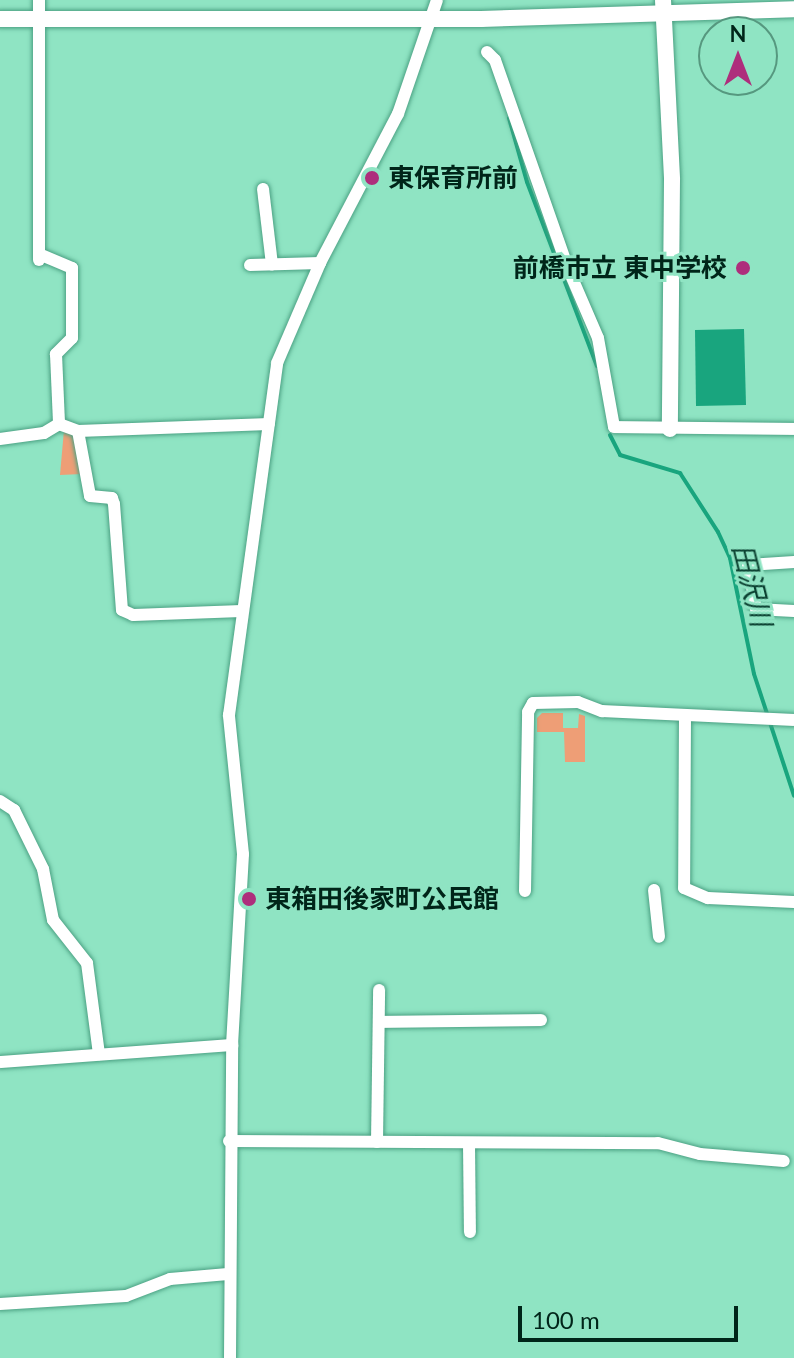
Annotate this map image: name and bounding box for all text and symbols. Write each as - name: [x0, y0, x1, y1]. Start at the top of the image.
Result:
- north arrow: [698, 16, 778, 96]
- text: N: [730, 20, 746, 47]
- place label: 東保育所前: [388, 162, 518, 194]
- marker: 東保育所前: [363, 169, 381, 187]
- place label: 前橋市立 東中学校: [513, 252, 727, 284]
- marker: 前橋市立 東中学校: [734, 259, 752, 277]
- water label: 田沢川: [727, 540, 779, 630]
- place label: 東箱田後家町公民館: [265, 883, 499, 915]
- marker: 東箱田後家町公民館: [240, 890, 258, 908]
- scale bar: [522, 1290, 742, 1340]
- text: 100 m: [532, 1305, 600, 1334]

